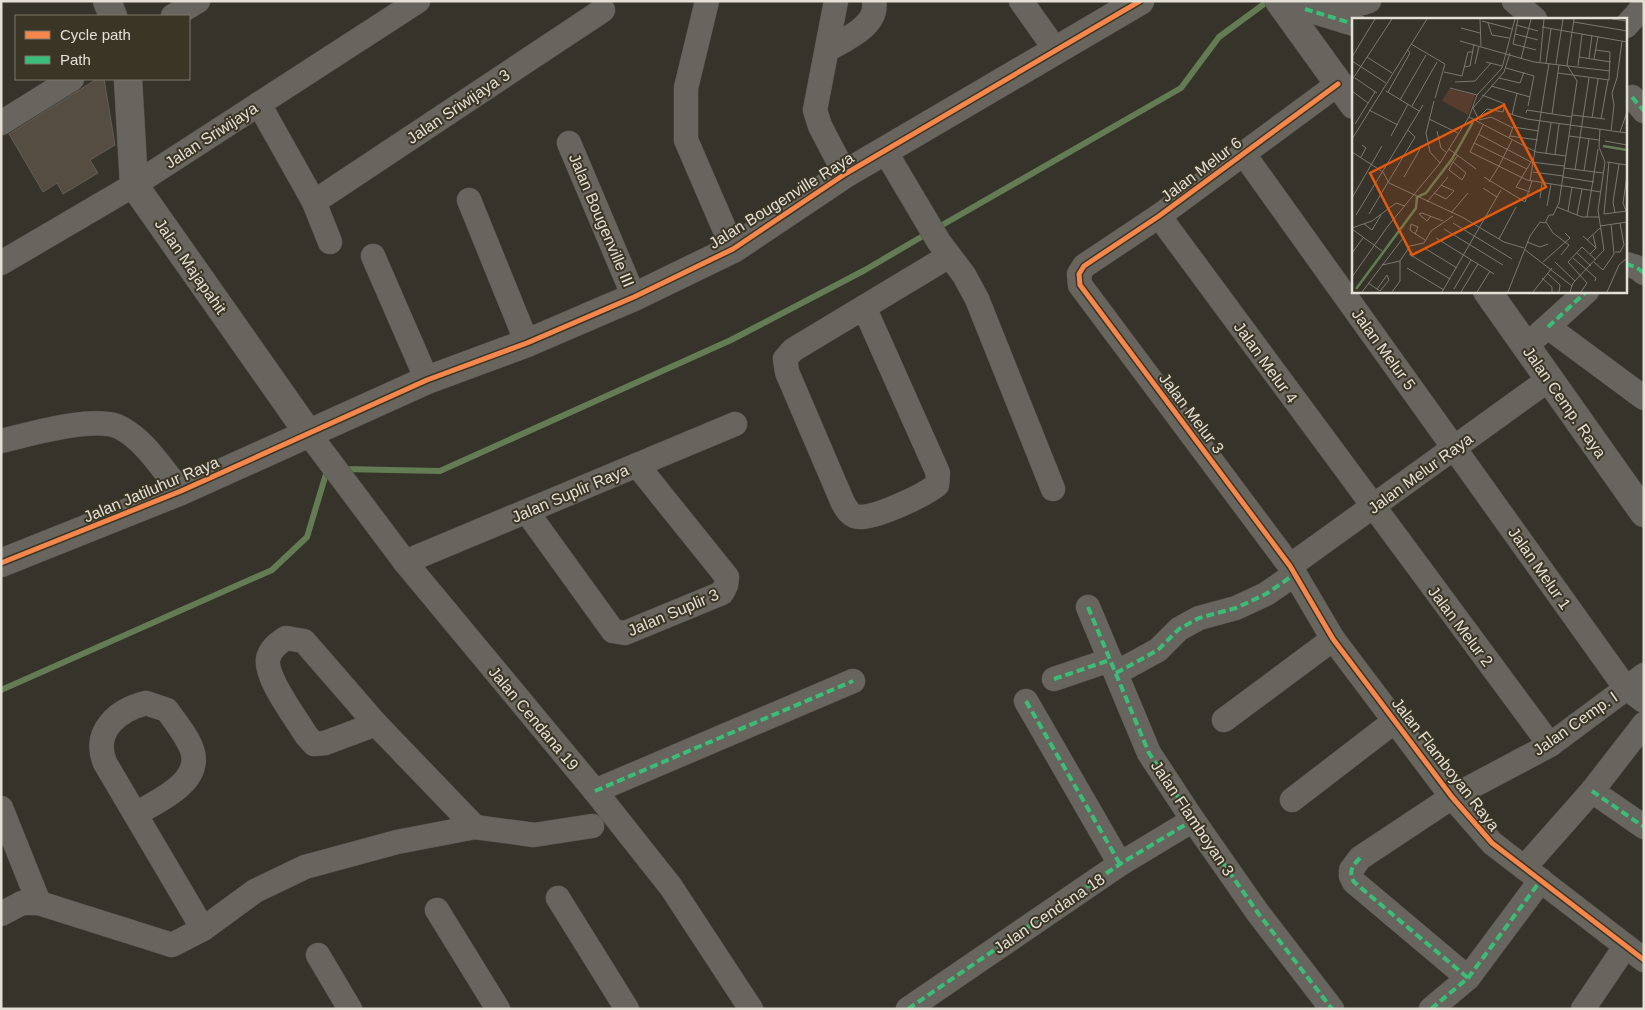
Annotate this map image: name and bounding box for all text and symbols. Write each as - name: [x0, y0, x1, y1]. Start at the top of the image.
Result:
- legend: [15, 15, 190, 80]
- inset map: [1352, 18, 1628, 292]
- text: Cycle path: [60, 26, 131, 43]
- text: Path: [60, 51, 91, 68]
- street label: Jalan Sriwijaya 3: [404, 66, 513, 147]
- street label: Jalan Sriwijaya: [162, 99, 261, 172]
- street label: Jalan Melur 6: [1158, 134, 1245, 205]
- street label: Jalan Bougenville Raya: [706, 149, 857, 252]
- street label: Jalan Bougenville III: [566, 151, 637, 289]
- street label: Jalan Majapahit: [151, 216, 230, 318]
- street label: Jalan Melur 5: [1348, 305, 1419, 393]
- street label: Jalan Melur 4: [1230, 318, 1301, 406]
- street label: Jalan Cemp. Raya: [1520, 344, 1609, 461]
- street label: Jalan Melur 3: [1156, 370, 1227, 457]
- street label: Jalan Melur Raya: [1365, 430, 1476, 517]
- street label: Jalan Jatiluhur Raya: [81, 453, 221, 526]
- street label: Jalan Suplir Raya: [509, 461, 631, 526]
- street label: Jalan Melur 1: [1505, 524, 1574, 613]
- street label: Jalan Melur 2: [1425, 583, 1496, 670]
- street label: Jalan Suplir 3: [625, 586, 721, 639]
- street label: Jalan Cendana 19: [485, 663, 582, 774]
- street label: Jalan Cemp. I: [1530, 688, 1621, 759]
- street label: Jalan Flamboyan Raya: [1389, 695, 1503, 834]
- street label: Jalan Flamboyan 3: [1148, 757, 1237, 879]
- street label: Jalan Cendana 18: [991, 870, 1108, 957]

